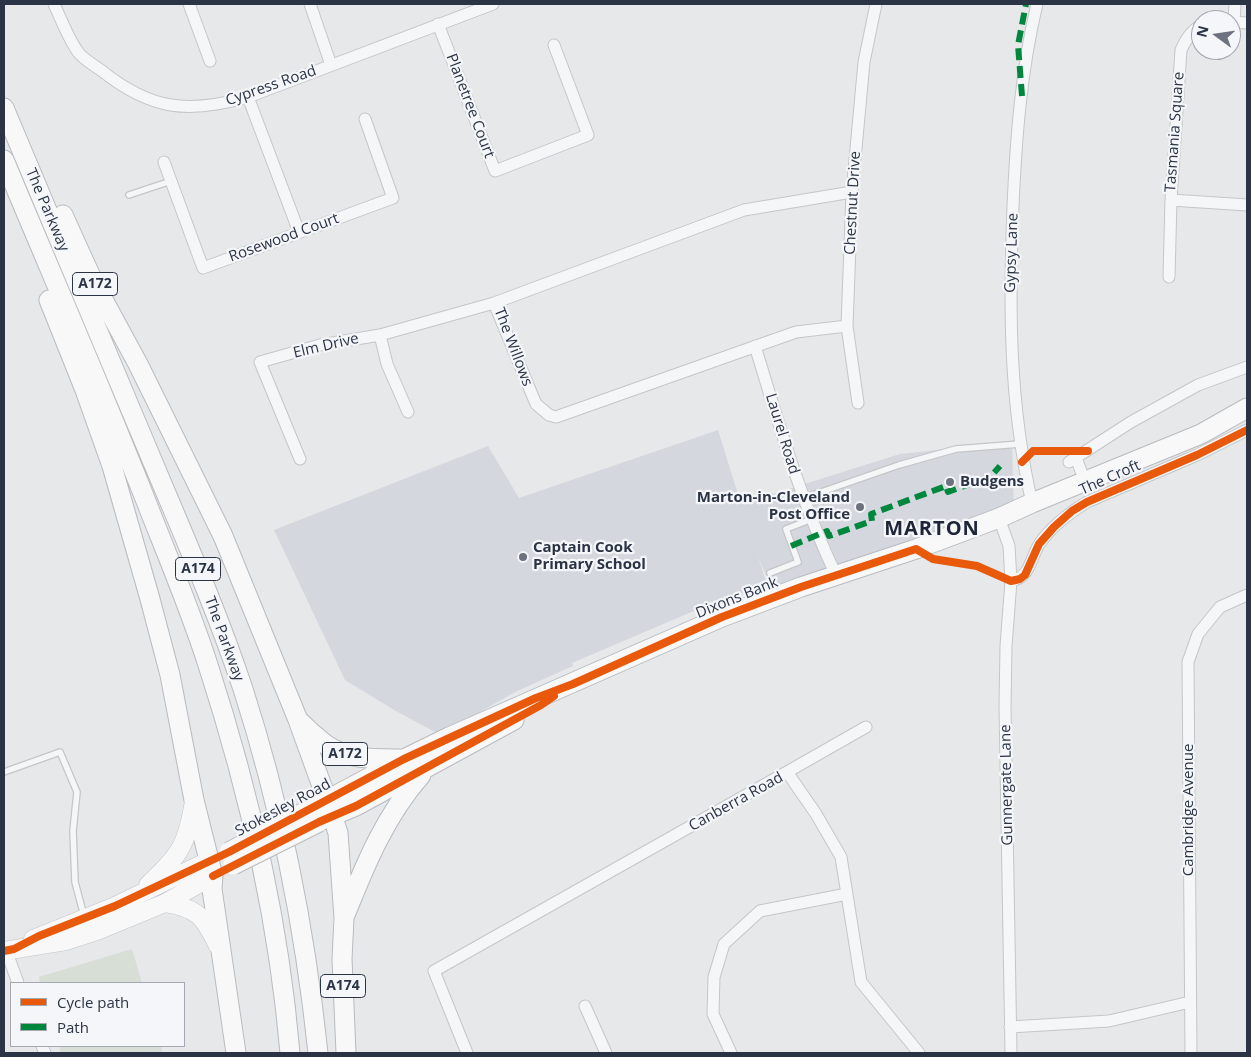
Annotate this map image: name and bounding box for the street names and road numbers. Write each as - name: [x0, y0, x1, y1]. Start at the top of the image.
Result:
- street label: Planetree Court: [442, 51, 498, 161]
- street label: Cypress Road: [223, 62, 319, 110]
- street label: Tasmania Square: [1162, 71, 1188, 193]
- street label: Chestnut Drive: [841, 151, 865, 255]
- street label: The Parkway: [21, 166, 73, 254]
- street label: Rosewood Court: [227, 210, 341, 266]
- street label: Gypsy Lane: [1002, 213, 1022, 293]
- road number: A172: [72, 272, 118, 296]
- street label: The Willows: [490, 305, 536, 389]
- street label: Elm Drive: [292, 330, 360, 362]
- street label: Laurel Road: [761, 391, 803, 477]
- street label: The Croft: [1077, 457, 1143, 499]
- road number: A174: [176, 558, 220, 580]
- street label: Dixons Bank: [693, 573, 781, 623]
- street label: The Parkway: [200, 594, 248, 684]
- street label: Gunnergate Lane: [997, 724, 1017, 846]
- road number: A172: [322, 742, 368, 766]
- street label: Cambridge Avenue: [1180, 744, 1198, 876]
- street label: Canberra Road: [686, 769, 786, 835]
- street label: Stokesley Road: [232, 775, 334, 841]
- road number: A174: [320, 974, 366, 998]

